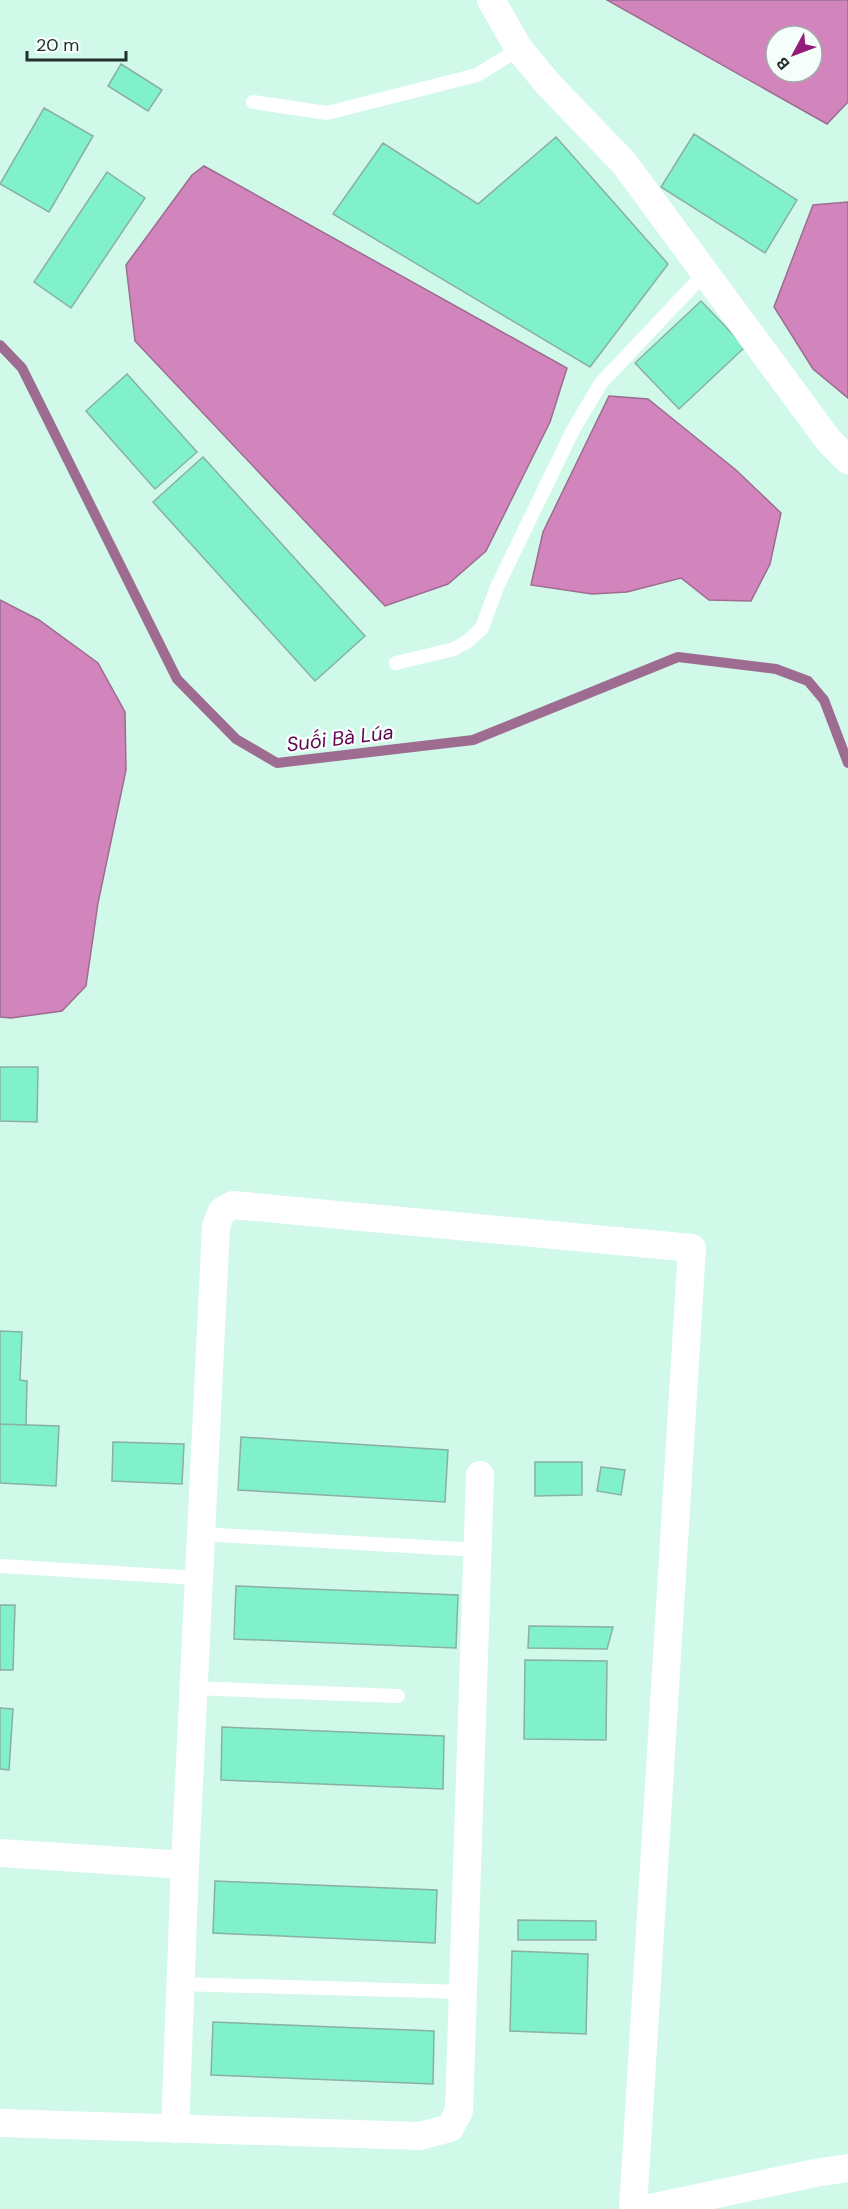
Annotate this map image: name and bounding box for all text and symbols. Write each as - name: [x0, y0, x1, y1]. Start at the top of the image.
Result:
- scale bar: [27, 24, 126, 62]
- north arrow: [764, 24, 824, 84]
- text: 20 m: [36, 33, 79, 57]
- text: B: [772, 53, 794, 74]
- water label: Suối Bà Lúa: [285, 719, 395, 757]

